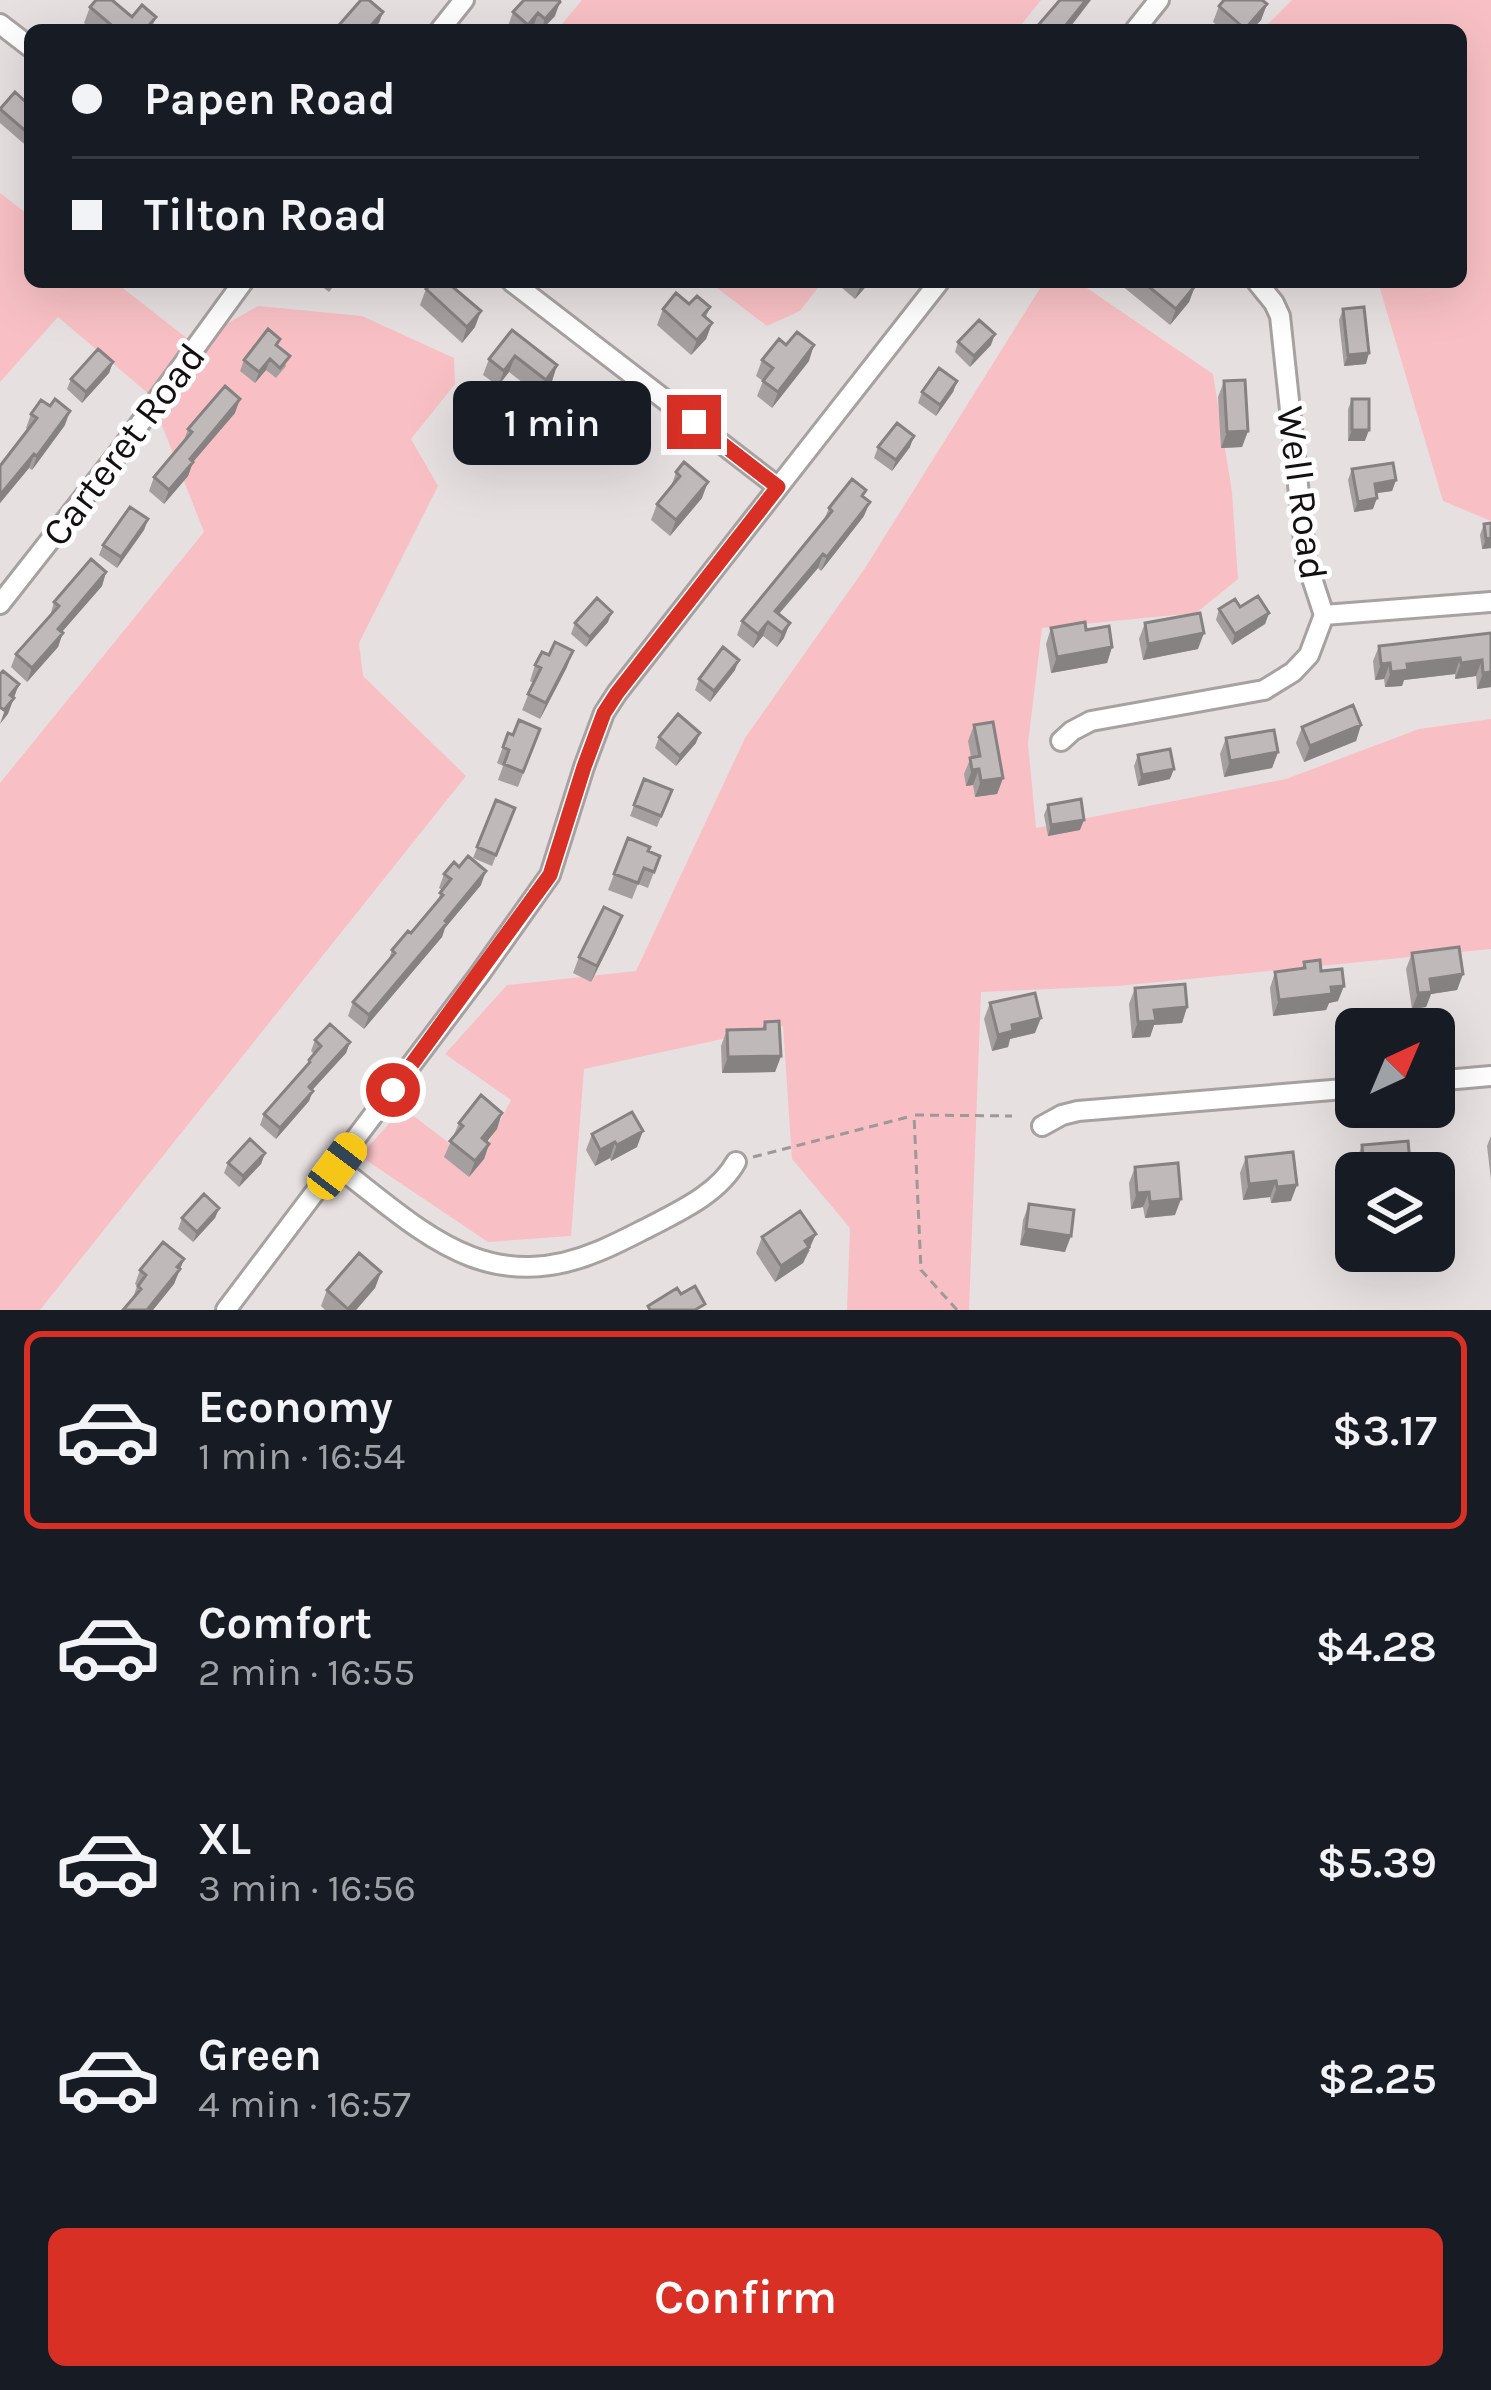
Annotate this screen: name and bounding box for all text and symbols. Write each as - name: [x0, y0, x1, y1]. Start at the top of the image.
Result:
- text: Papen Road: [144, 73, 396, 125]
- text: Tilton Road: [144, 189, 387, 241]
- street label: Carteret Road: [33, 334, 215, 555]
- callout: 1 min: [454, 380, 652, 464]
- route end: [667, 395, 721, 449]
- text: 1 min: [504, 400, 600, 446]
- street label: Well Road: [1267, 404, 1337, 583]
- north arrow: [1335, 1008, 1455, 1128]
- map controls: [1335, 1008, 1455, 1272]
- route start: [366, 1063, 420, 1117]
- car: [301, 1126, 373, 1206]
- button: layers: [1335, 1152, 1455, 1272]
- icon: car: [54, 1376, 162, 1484]
- text: Economy: [198, 1381, 393, 1433]
- text: $3.17: [1332, 1404, 1437, 1456]
- text: 1 min · 16:54: [198, 1433, 405, 1479]
- icon: car: [54, 1592, 162, 1700]
- text: Comfort: [198, 1597, 372, 1649]
- text: $4.28: [1316, 1620, 1437, 1672]
- text: 2 min · 16:55: [198, 1649, 415, 1695]
- icon: car: [54, 1808, 162, 1916]
- text: XL: [198, 1813, 251, 1865]
- text: $5.39: [1317, 1836, 1437, 1888]
- text: 3 min · 16:56: [198, 1865, 416, 1911]
- icon: car: [54, 2024, 162, 2132]
- text: Green: [198, 2029, 322, 2081]
- text: $2.25: [1318, 2052, 1437, 2104]
- text: 4 min · 16:57: [198, 2081, 411, 2127]
- button: Confirm: [48, 2228, 1443, 2366]

